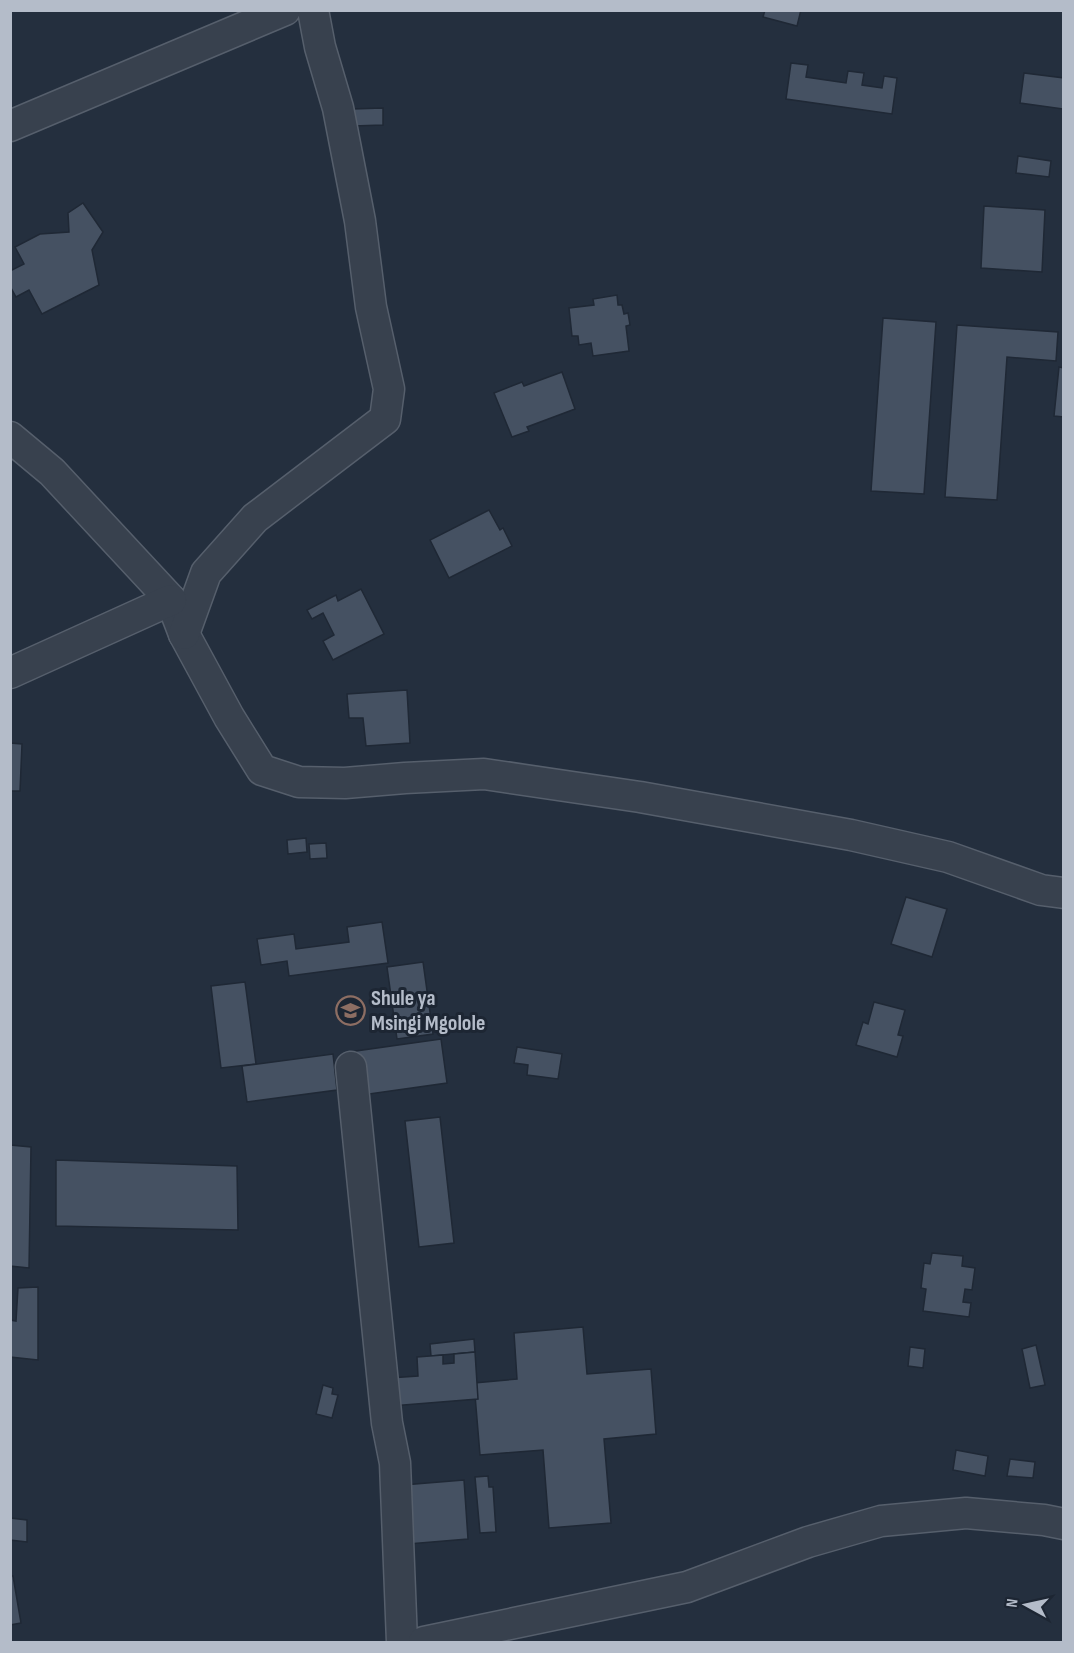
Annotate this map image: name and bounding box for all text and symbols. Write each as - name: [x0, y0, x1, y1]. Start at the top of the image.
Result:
- place label: Shule ya Msingi Mgolole: [371, 985, 485, 1037]
- school or university icon: Shule ya Msingi Mgolole: [334, 995, 366, 1027]
- north arrow: [996, 1575, 1056, 1635]
- text: N: [1003, 1598, 1023, 1609]

